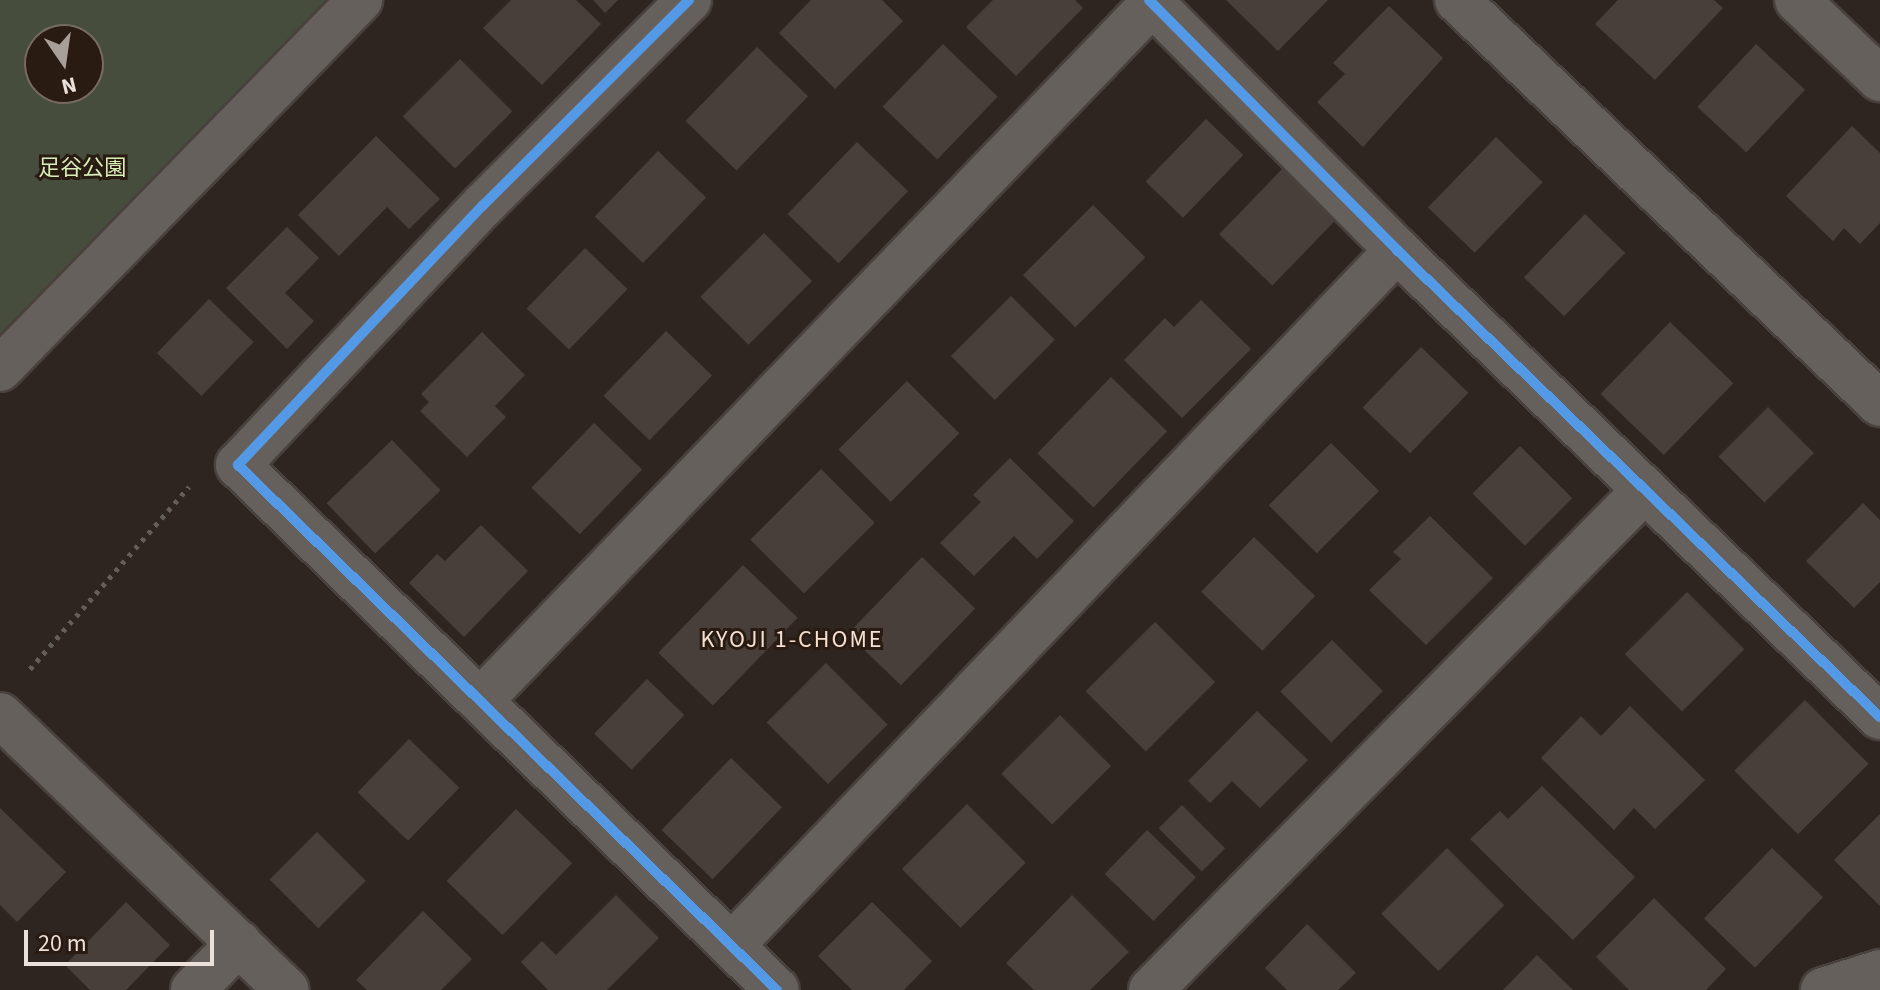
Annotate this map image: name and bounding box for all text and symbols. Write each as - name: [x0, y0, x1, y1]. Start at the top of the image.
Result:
- north arrow: [24, 24, 104, 104]
- text: N: [58, 68, 80, 103]
- park label: 足谷公園: [38, 156, 126, 182]
- district label: KYOJI 1-CHOME: [701, 626, 883, 654]
- scale bar: [28, 914, 218, 964]
- text: 20 m: [38, 926, 87, 961]

